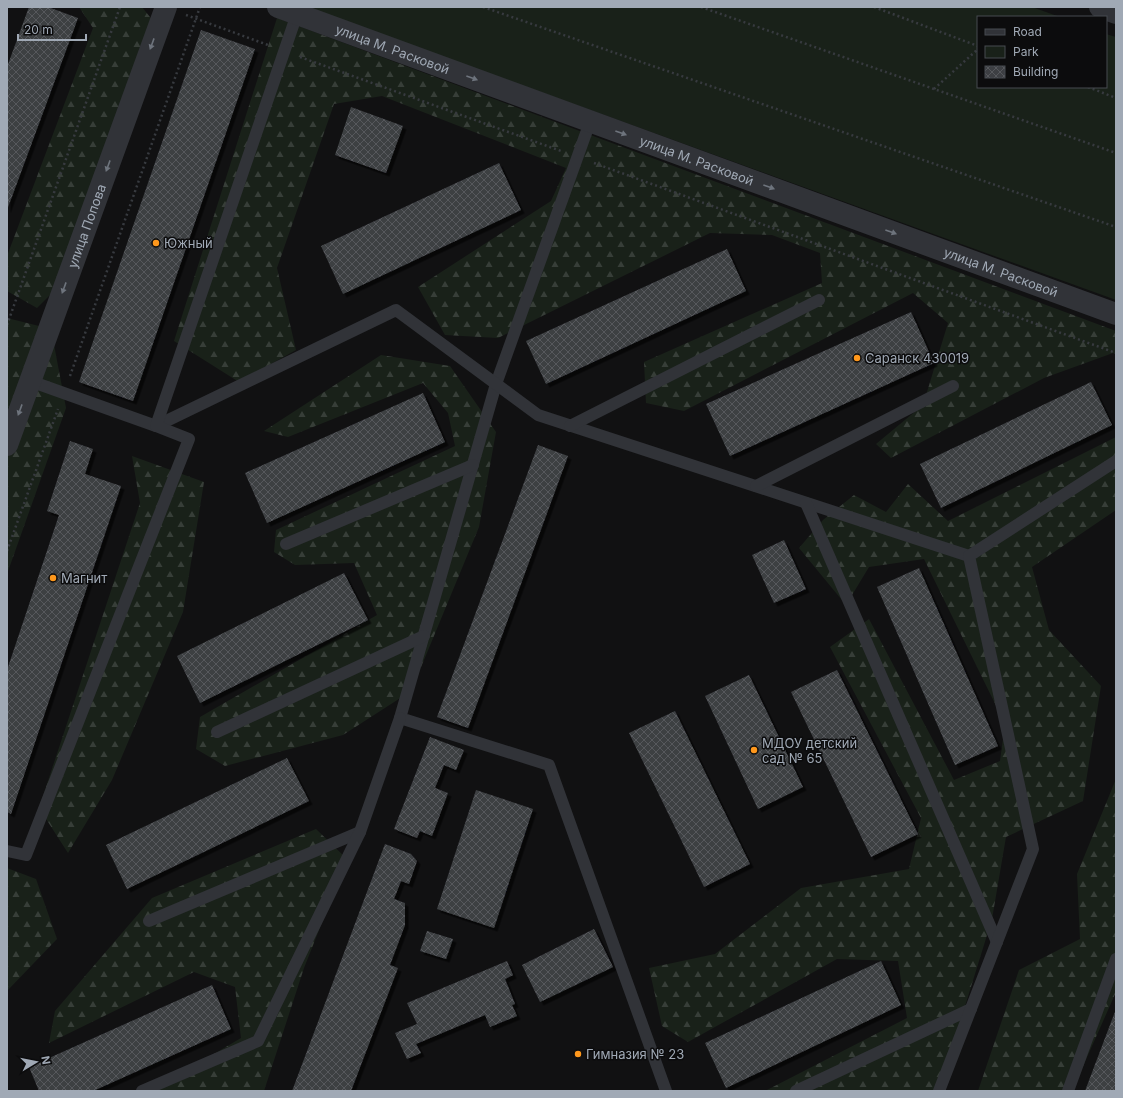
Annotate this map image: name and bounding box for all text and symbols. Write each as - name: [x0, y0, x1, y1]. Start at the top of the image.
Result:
- scale bar: [18, 16, 86, 42]
- legend: [977, 16, 1107, 88]
- street label: улица М. Расковой: [333, 21, 452, 77]
- text: 20 m: [24, 22, 53, 37]
- text: Road: [1013, 24, 1042, 39]
- one-way arrow: [149, 38, 155, 50]
- text: Park: [1013, 44, 1039, 59]
- text: Building: [1013, 64, 1058, 79]
- one-way arrow: [467, 76, 479, 82]
- one-way arrow: [615, 130, 627, 136]
- street label: улица М. Расковой: [638, 132, 756, 189]
- one-way arrow: [105, 160, 111, 172]
- street label: улица Попова: [64, 182, 109, 270]
- one-way arrow: [764, 185, 776, 191]
- one-way arrow: [886, 229, 898, 235]
- place label: Южный: [164, 235, 213, 251]
- marker: Южный: [151, 238, 161, 248]
- street label: улица М. Расковой: [942, 244, 1060, 300]
- one-way arrow: [60, 283, 66, 295]
- place label: Саранск 430019: [865, 350, 969, 366]
- marker: Саранск 430019: [852, 353, 862, 363]
- one-way arrow: [16, 405, 22, 417]
- place label: Магнит: [61, 570, 107, 586]
- marker: Магнит: [48, 573, 58, 583]
- place label: МДОУ детский сад № 65: [762, 735, 857, 766]
- marker: МДОУ детский сад № 65: [749, 745, 759, 755]
- north arrow: [16, 1042, 56, 1082]
- place label: Гимназия № 23: [586, 1046, 684, 1062]
- marker: Гимназия № 23: [573, 1049, 583, 1059]
- text: N: [38, 1055, 53, 1066]

